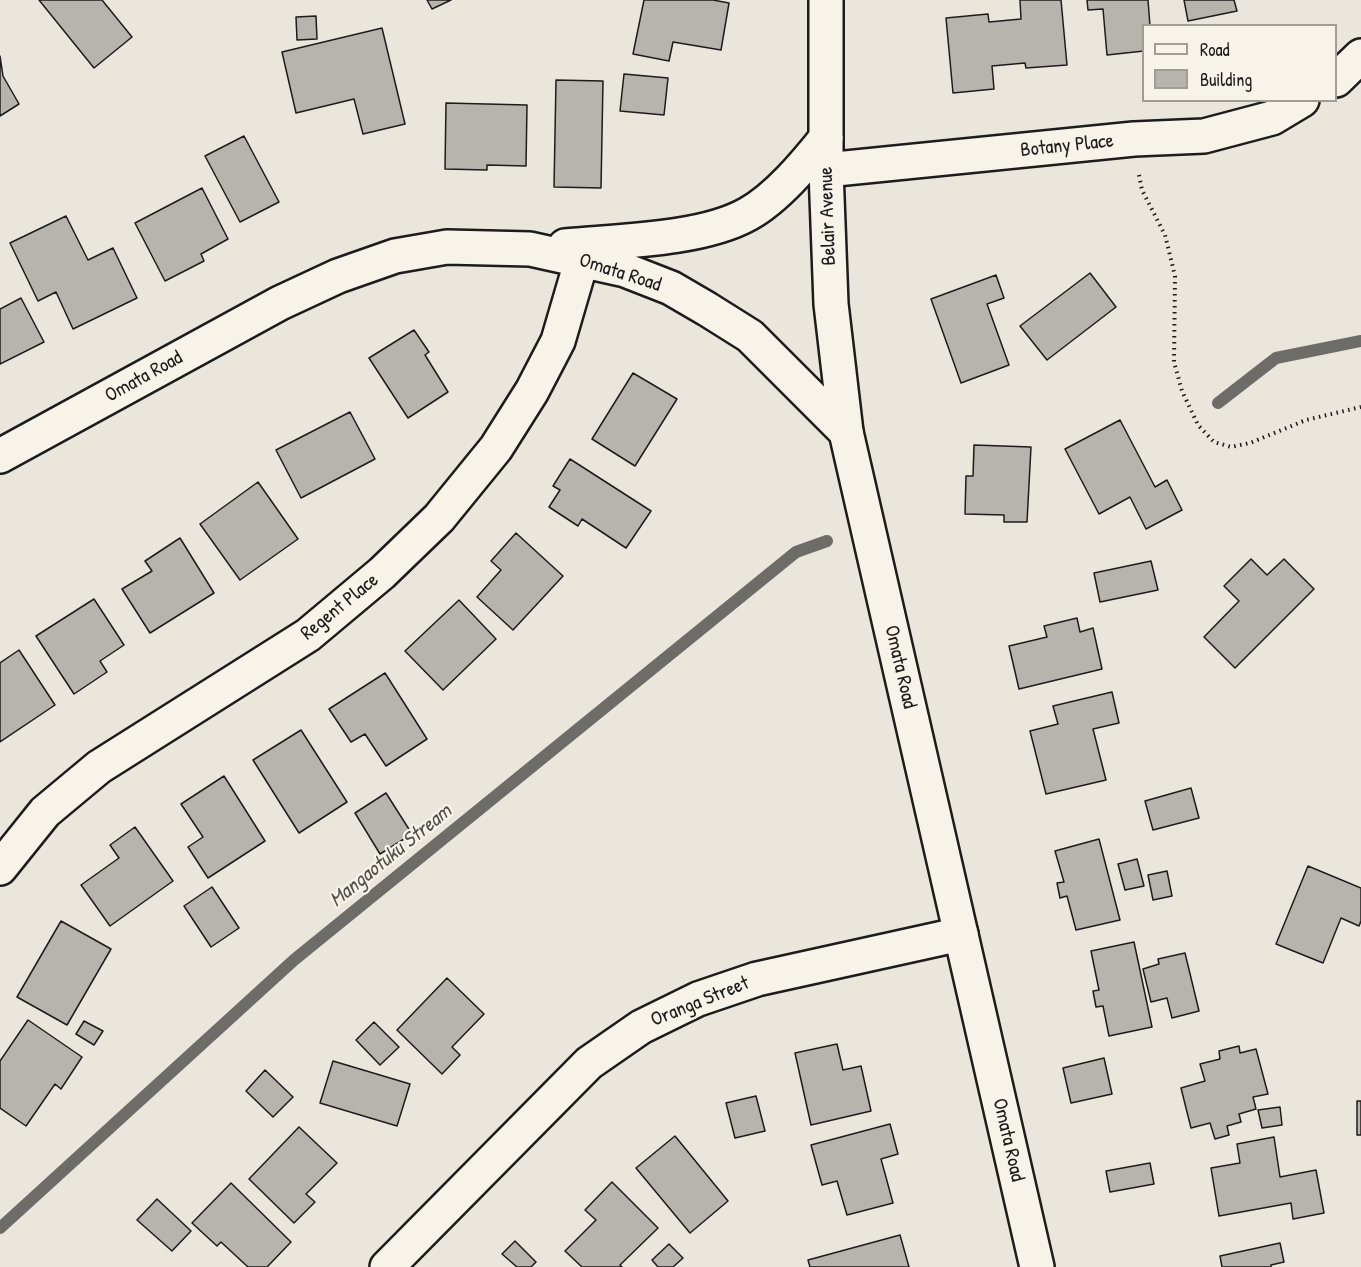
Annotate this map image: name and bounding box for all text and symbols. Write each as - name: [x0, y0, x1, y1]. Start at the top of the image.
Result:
- legend: [1142, 24, 1337, 102]
- text: Road: [1200, 37, 1230, 62]
- text: Building: [1200, 67, 1252, 92]
- street label: Botany Place: [1019, 129, 1115, 163]
- street label: Belair Avenue: [814, 166, 842, 266]
- street label: Omata Road: [576, 249, 664, 297]
- street label: Omata Road: [101, 346, 187, 408]
- street label: Regent Place: [296, 568, 384, 646]
- street label: Omata Road: [879, 623, 921, 711]
- water label: Mangaotuku Stream: [325, 799, 457, 913]
- street label: Oranga Street: [647, 971, 753, 1033]
- street label: Omata Road: [987, 1096, 1029, 1184]

